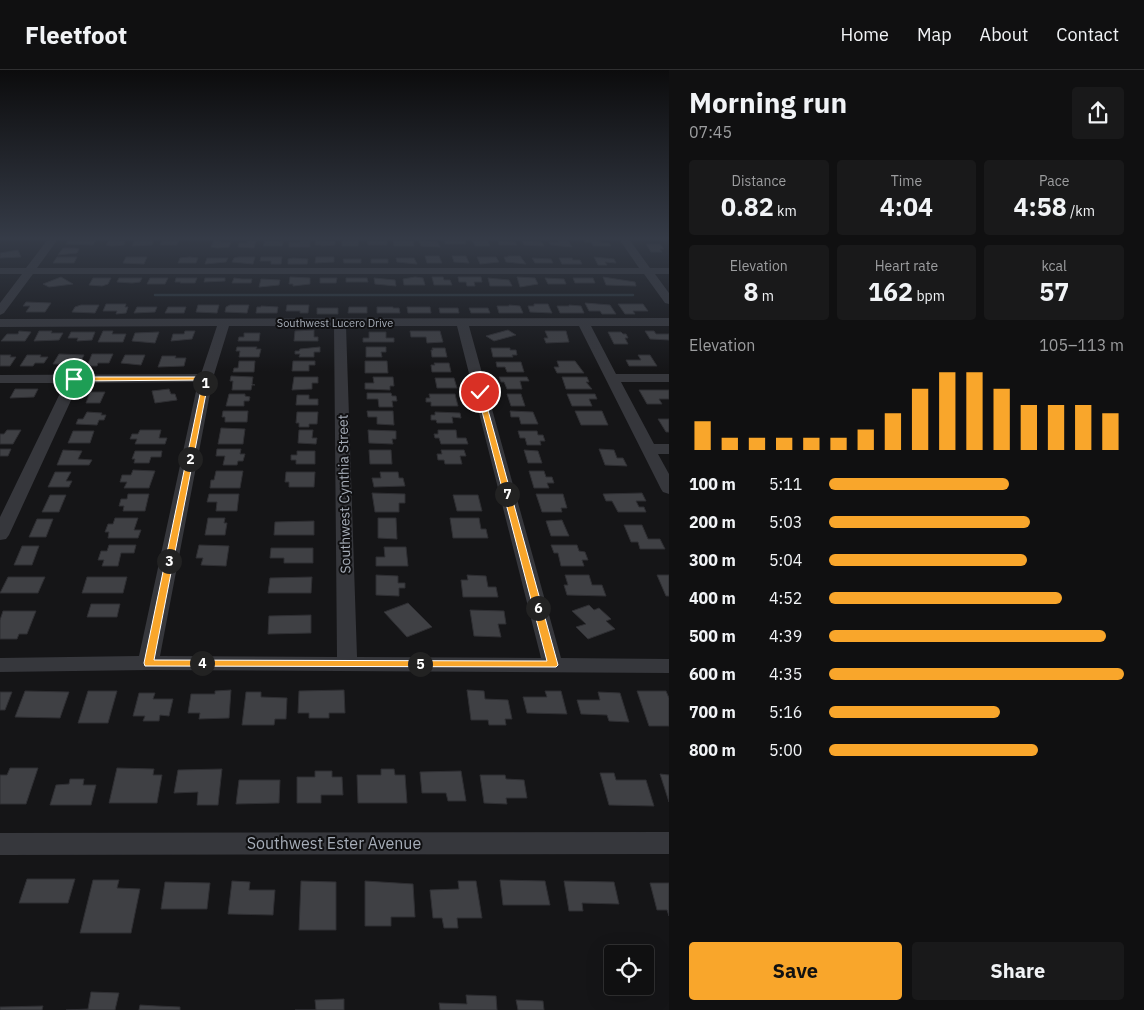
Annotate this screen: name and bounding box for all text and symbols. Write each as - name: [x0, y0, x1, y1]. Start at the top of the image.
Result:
- text: Fleetfoot: [25, 19, 127, 51]
- text: Home: [841, 23, 889, 46]
- text: Map: [917, 23, 952, 46]
- text: About: [980, 23, 1028, 46]
- text: Contact: [1056, 23, 1119, 46]
- text: Morning run: [689, 84, 847, 121]
- button: share: [1072, 87, 1124, 139]
- text: 07:45: [689, 122, 732, 142]
- text: Distance: [732, 172, 786, 190]
- text: Time: [891, 172, 922, 190]
- text: Pace: [1039, 172, 1069, 190]
- text: 0.82: [721, 190, 774, 223]
- text: 4:04: [880, 190, 933, 223]
- text: 4:58: [1013, 190, 1067, 223]
- text: km: [774, 202, 797, 220]
- text: /km: [1067, 202, 1095, 220]
- text: Elevation: [730, 257, 788, 275]
- text: Heart rate: [875, 257, 938, 275]
- text: kcal: [1041, 257, 1067, 275]
- text: 8: [744, 275, 759, 308]
- text: 162: [868, 275, 913, 308]
- text: 57: [1039, 275, 1069, 308]
- text: m: [759, 287, 774, 305]
- text: bpm: [913, 287, 945, 305]
- street label: Southwest Lucero Drive: [277, 316, 393, 330]
- text: Elevation: [689, 335, 755, 355]
- text: 105–113 m: [1039, 335, 1124, 355]
- pin: [53, 358, 95, 400]
- icon: arrive: [60, 365, 88, 393]
- pin: 1: [192, 370, 218, 396]
- pin: [459, 371, 501, 413]
- text: 1: [201, 374, 210, 392]
- icon: check: [466, 378, 494, 406]
- street label: Southwest Cynthia Street: [334, 414, 354, 574]
- pin: 2: [178, 446, 202, 472]
- text: 2: [186, 450, 195, 468]
- text: 100 m: [689, 474, 736, 494]
- text: 5:11: [769, 474, 802, 494]
- pin: 7: [494, 482, 520, 506]
- text: 7: [503, 485, 512, 503]
- text: 200 m: [689, 512, 736, 532]
- text: 5:03: [769, 512, 802, 532]
- pin: 3: [156, 548, 182, 574]
- text: 300 m: [689, 550, 736, 570]
- text: 5:04: [769, 550, 802, 570]
- text: 3: [165, 552, 174, 570]
- text: 400 m: [689, 588, 736, 608]
- text: 4:52: [769, 588, 802, 608]
- pin: 6: [526, 596, 550, 620]
- text: 6: [534, 599, 543, 617]
- text: 500 m: [689, 626, 736, 646]
- text: 4:39: [769, 626, 802, 646]
- pin: 4: [190, 650, 214, 676]
- pin: 5: [408, 652, 432, 676]
- text: 4: [198, 654, 207, 672]
- text: 5: [416, 655, 425, 673]
- text: 600 m: [689, 664, 736, 684]
- text: 4:35: [769, 664, 802, 684]
- text: 700 m: [689, 702, 736, 722]
- text: 5:16: [769, 702, 802, 722]
- text: 800 m: [689, 740, 736, 760]
- text: 5:00: [769, 740, 802, 760]
- street label: Southwest Ester Avenue: [247, 833, 421, 853]
- button: Save: [689, 942, 902, 1000]
- button: Share: [912, 942, 1124, 1000]
- map controls: [604, 945, 654, 995]
- button: locate: [604, 945, 654, 995]

